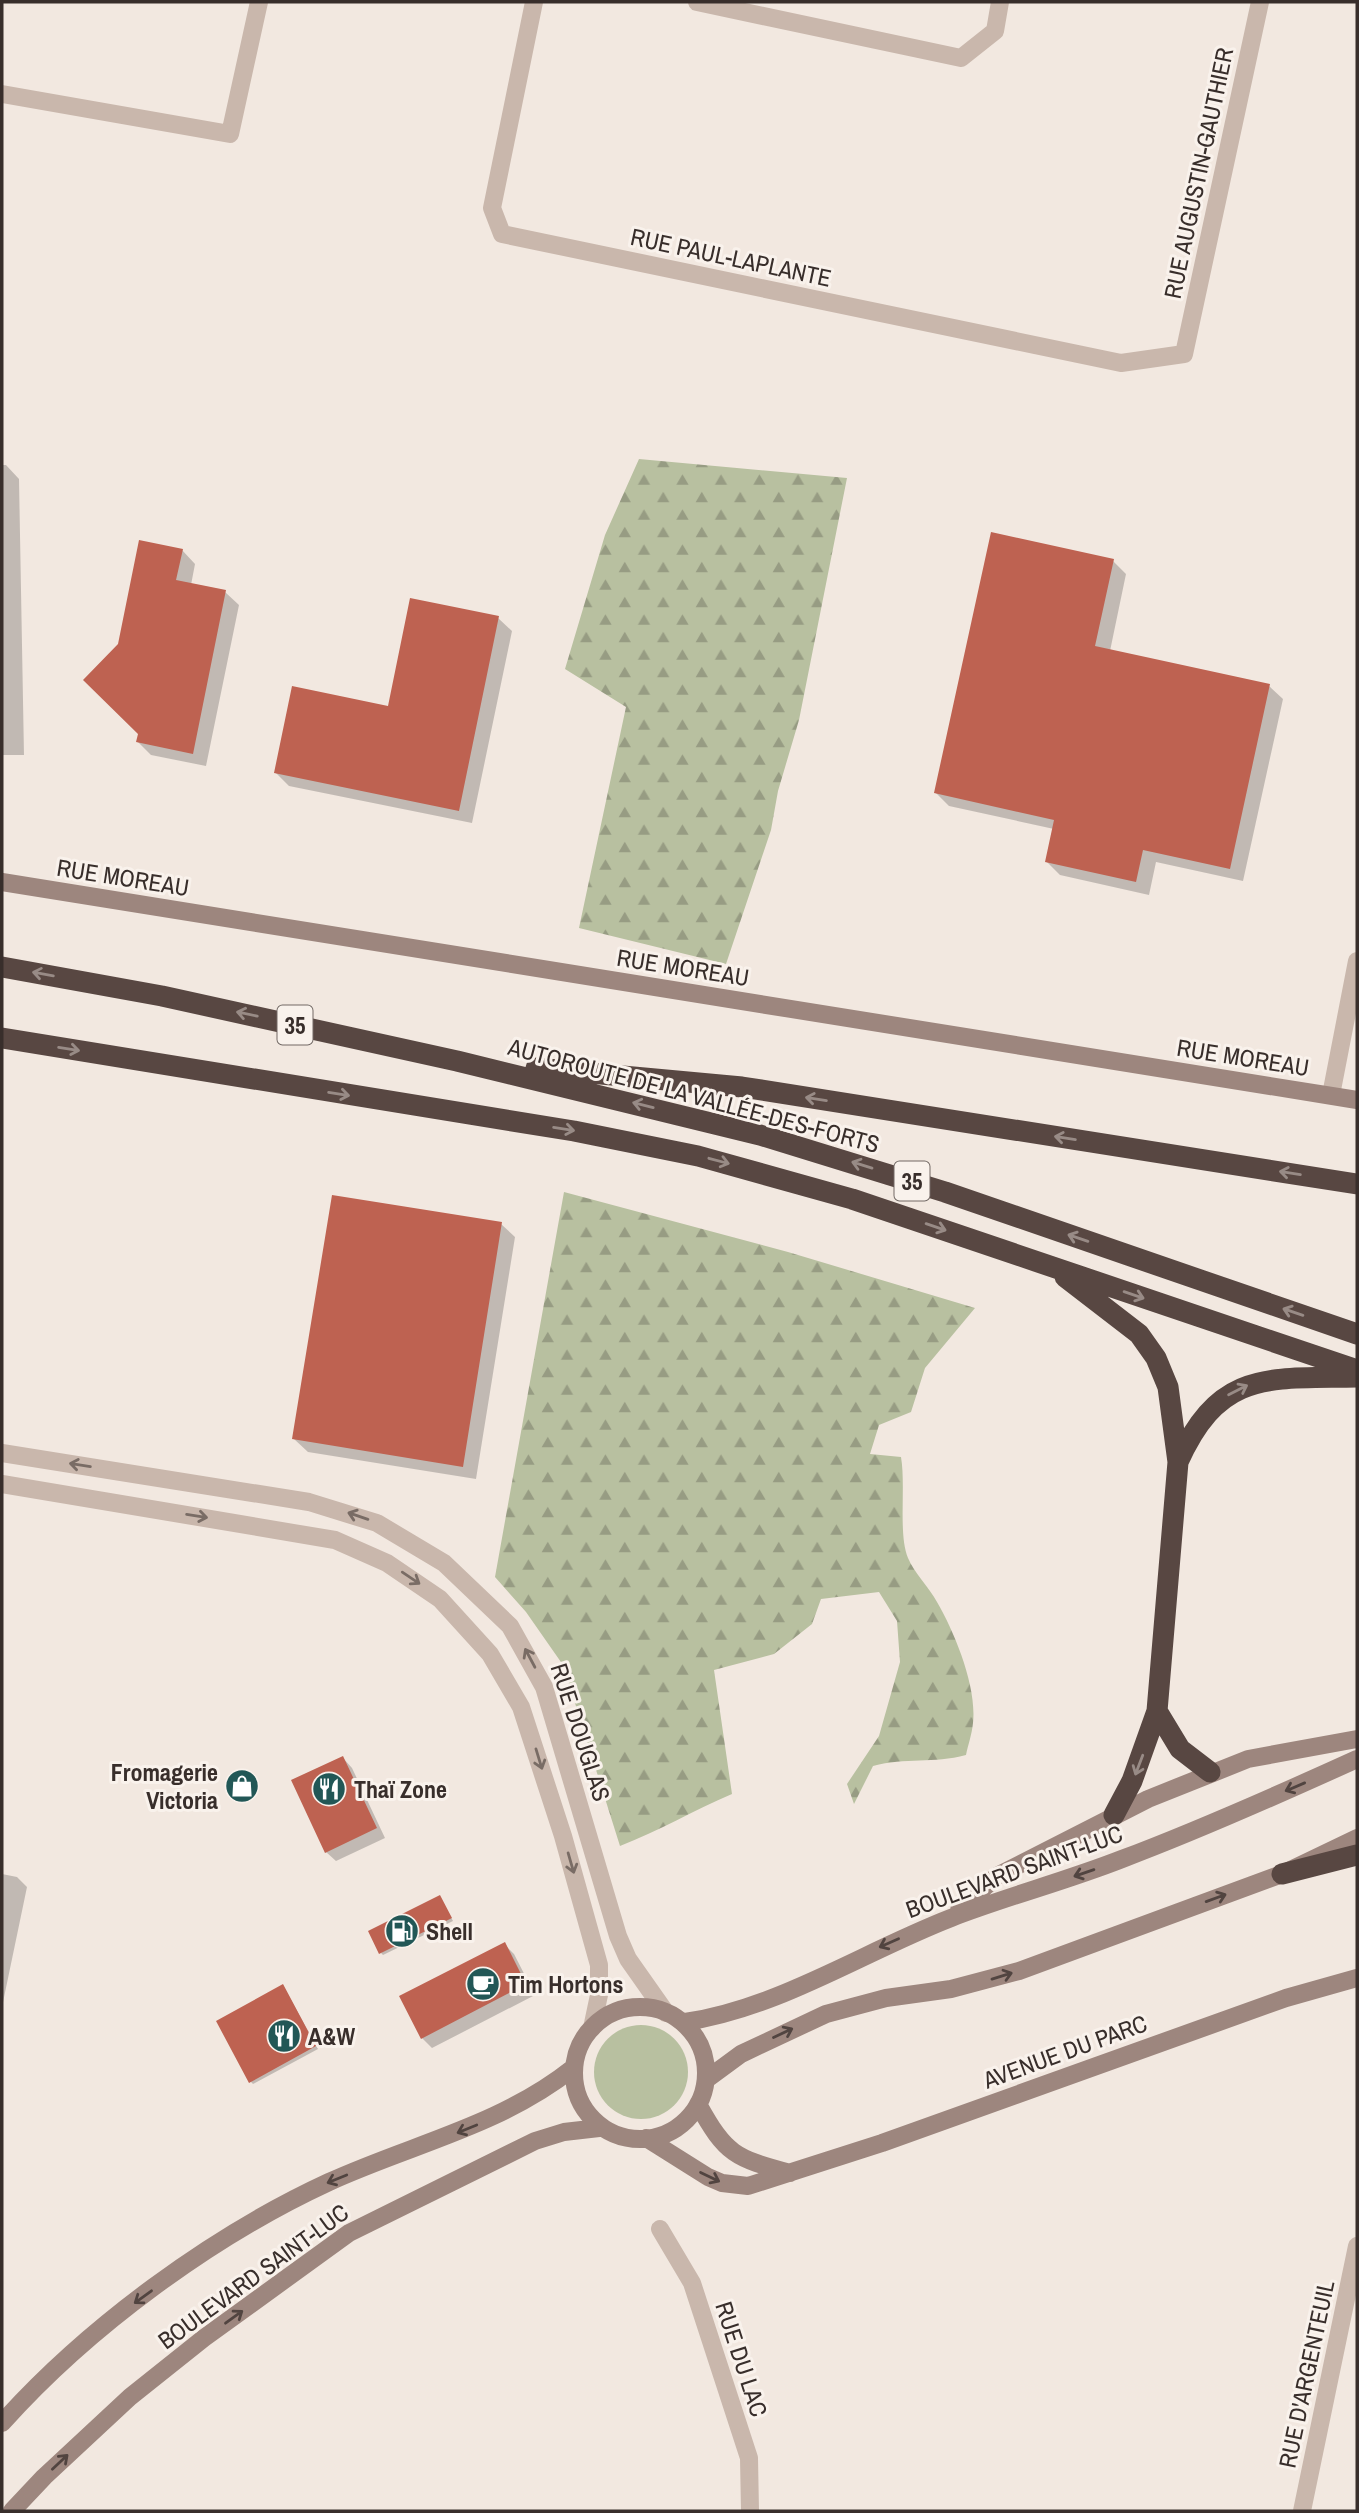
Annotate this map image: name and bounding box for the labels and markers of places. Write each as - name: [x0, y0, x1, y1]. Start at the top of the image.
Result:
- place label: Fromagerie Victoria: [111, 1756, 218, 1816]
- shop icon: Fromagerie Victoria: [223, 1767, 261, 1805]
- restaurant icon: Thaï Zone: [310, 1770, 348, 1808]
- place label: Thaï Zone: [354, 1773, 447, 1805]
- fuel station icon: Shell: [383, 1912, 421, 1950]
- place label: Shell: [426, 1915, 473, 1947]
- cafe icon: Tim Hortons: [464, 1965, 502, 2003]
- place label: Tim Hortons: [508, 1968, 624, 2000]
- restaurant icon: A&W: [265, 2017, 303, 2055]
- place label: A&W: [308, 2020, 355, 2052]

